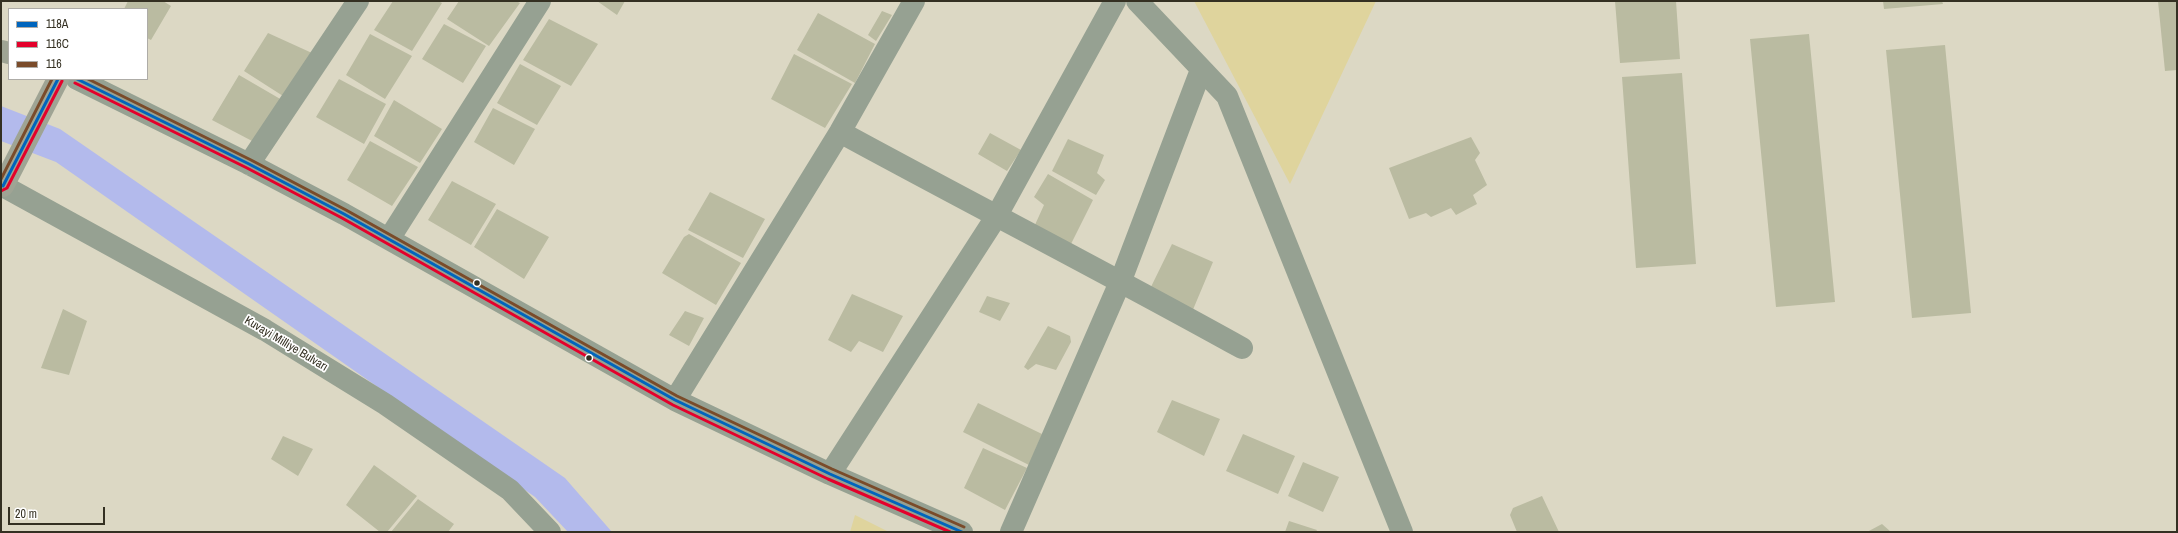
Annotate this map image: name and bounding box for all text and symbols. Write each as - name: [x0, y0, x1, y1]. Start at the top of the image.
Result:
- legend: [8, 8, 148, 80]
- text: 118A: [46, 16, 68, 32]
- text: 116C: [46, 36, 69, 52]
- text: 116: [46, 56, 62, 72]
- unlabelled marker: [472, 278, 482, 288]
- street label: Kuvayi Milliye Bulvarı: [242, 313, 330, 375]
- unlabelled marker: [584, 353, 594, 363]
- scale bar: [10, 499, 107, 525]
- text: 20 m: [15, 506, 37, 522]

